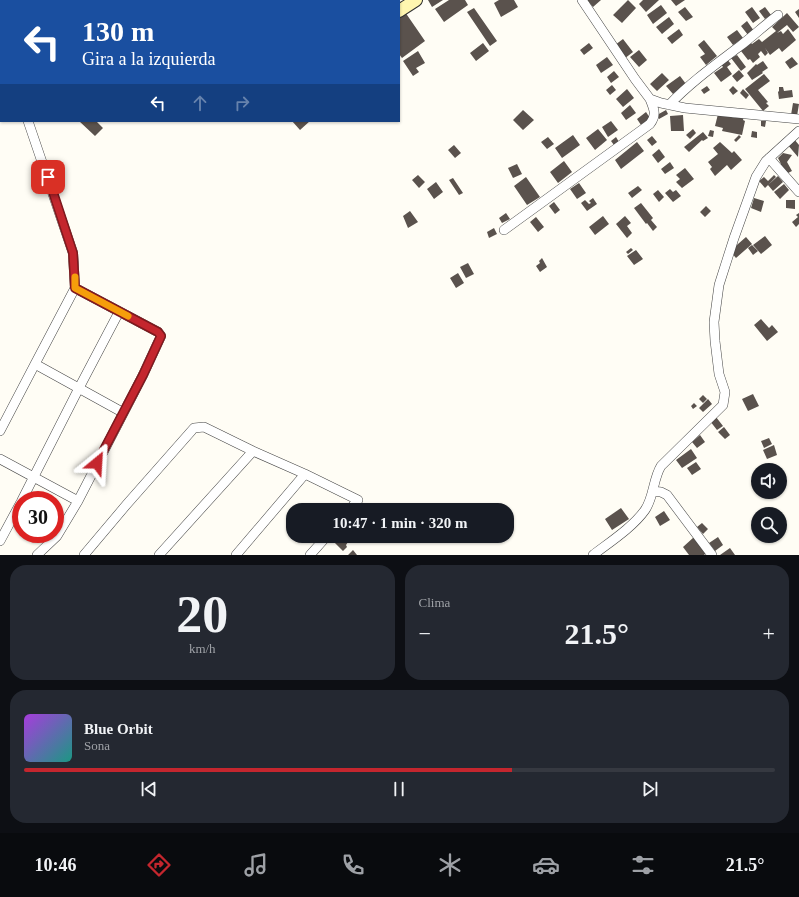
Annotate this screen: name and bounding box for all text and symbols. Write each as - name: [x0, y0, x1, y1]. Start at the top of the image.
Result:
- icon: left: [16, 16, 68, 68]
- text: 130 m: [82, 16, 154, 47]
- text: Gira a la izquierda: [82, 49, 215, 69]
- icon: left: [147, 92, 169, 114]
- icon: ahead: [189, 92, 211, 114]
- icon: right: [231, 92, 253, 114]
- pin: [31, 160, 65, 194]
- icon: arrive: [37, 166, 59, 188]
- position arrow: [76, 442, 118, 484]
- map controls: [751, 463, 787, 543]
- button: sound: [751, 463, 787, 499]
- speed limit sign: 30: [12, 491, 64, 543]
- button: search: [751, 507, 787, 543]
- text: 10:47 · 1 min · 320 m: [333, 515, 468, 531]
- text: 20: [176, 586, 228, 643]
- text: Clima: [419, 595, 450, 610]
- text: 21.5°: [565, 617, 629, 650]
- text: −: [419, 621, 431, 646]
- text: +: [763, 621, 775, 646]
- text: km/h: [189, 641, 216, 656]
- text: Blue Orbit: [84, 721, 153, 737]
- text: Sona: [84, 738, 110, 753]
- icon: previous: [138, 778, 160, 800]
- icon: pause: [388, 778, 410, 800]
- icon: next: [639, 778, 661, 800]
- icon: directions: [145, 851, 173, 879]
- icon: music: [242, 851, 270, 879]
- icon: phone: [339, 851, 367, 879]
- icon: climate: [436, 851, 464, 879]
- icon: car: [532, 851, 560, 879]
- icon: filters: [629, 851, 657, 879]
- text: 10:46: [34, 855, 76, 875]
- text: 21.5°: [726, 855, 765, 875]

